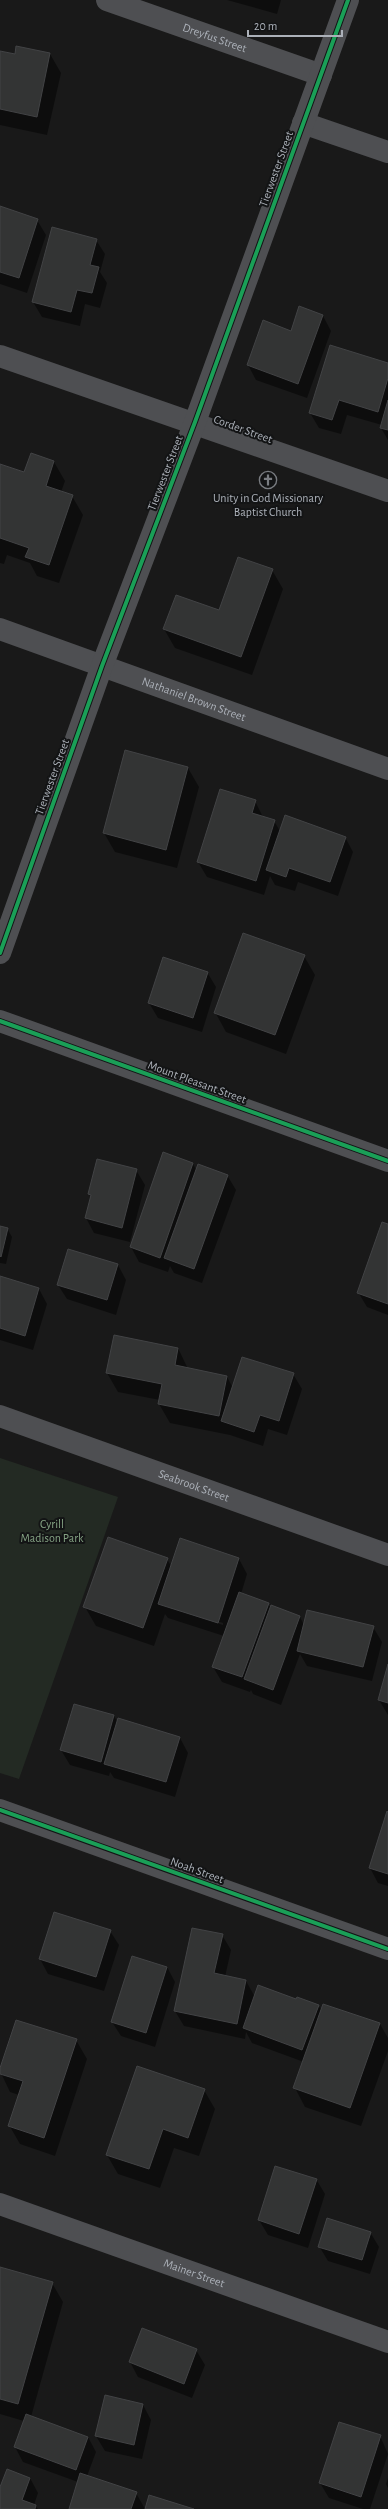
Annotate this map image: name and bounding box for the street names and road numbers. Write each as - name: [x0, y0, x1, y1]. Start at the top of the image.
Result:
- street label: Dreyfus Street: [181, 21, 248, 54]
- street label: Tierwester Street: [257, 129, 295, 208]
- street label: Corder Street: [212, 413, 274, 445]
- street label: Tierwester Street: [145, 434, 185, 512]
- street label: Nathaniel Brown Street: [140, 675, 247, 723]
- street label: Tierwester Street: [33, 737, 71, 816]
- street label: Mount Pleasant Street: [146, 1059, 248, 1105]
- street label: Seabrook Street: [157, 1467, 231, 1504]
- street label: Noah Street: [169, 1855, 225, 1885]
- street label: Mainer Street: [162, 2257, 226, 2289]

